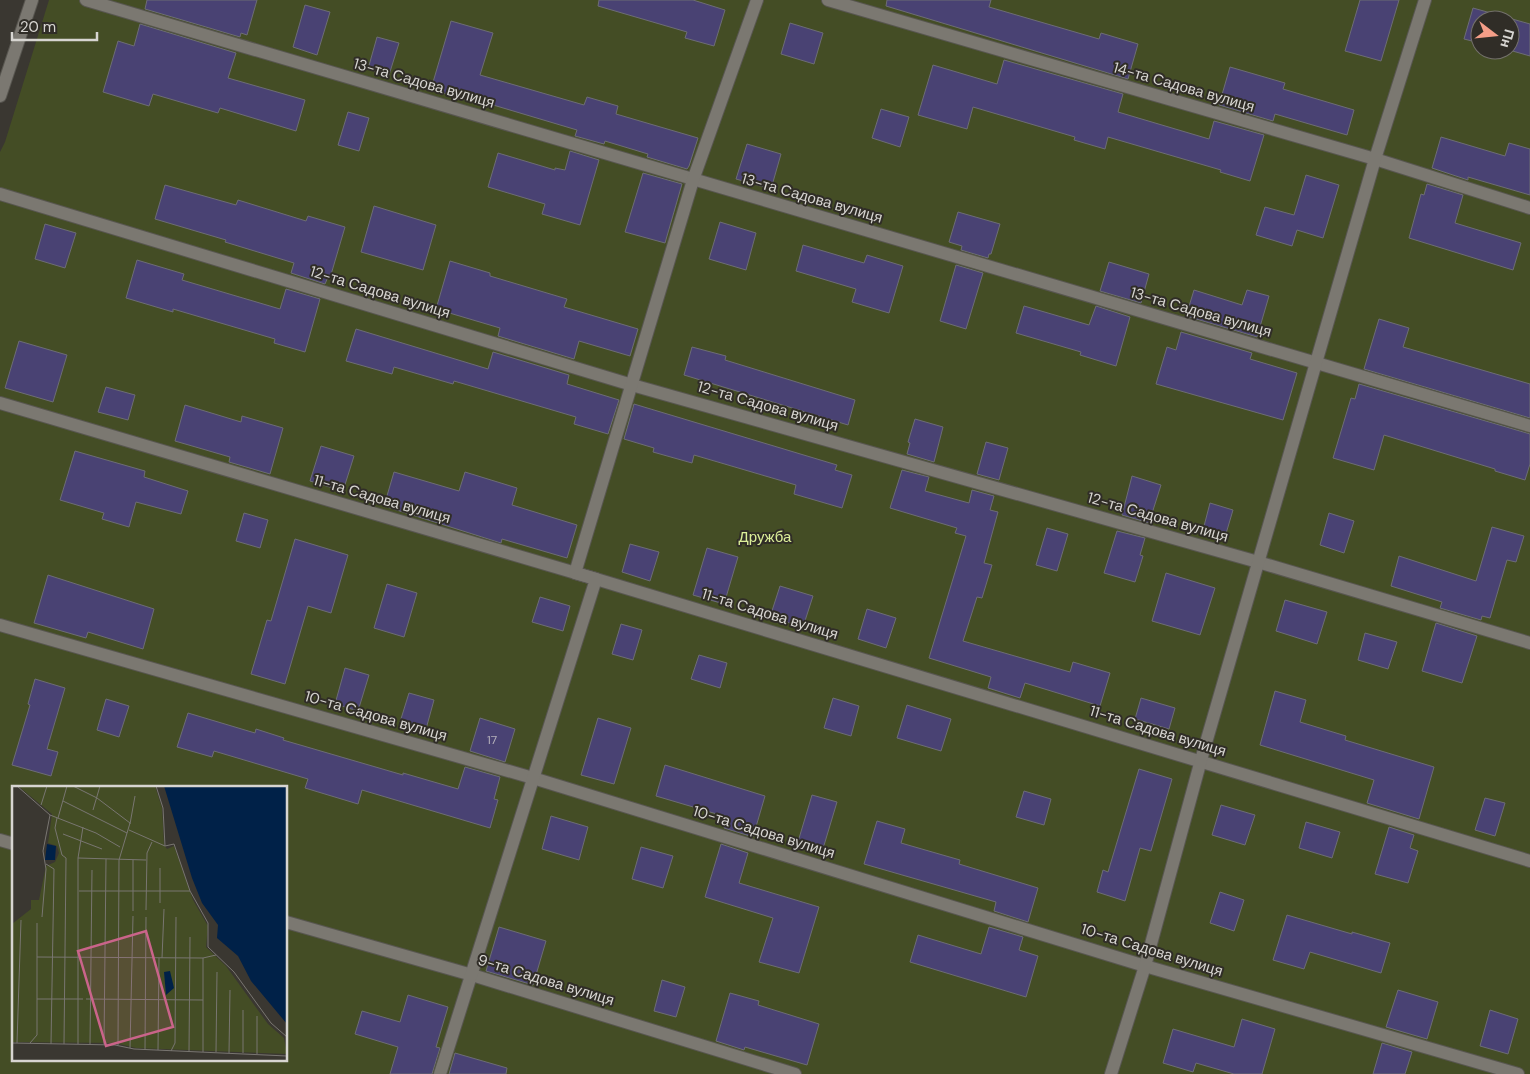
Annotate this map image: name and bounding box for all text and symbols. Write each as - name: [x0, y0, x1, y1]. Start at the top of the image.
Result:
- scale bar: [12, 10, 98, 42]
- north arrow: [1470, 10, 1520, 60]
- text: 20 m: [20, 17, 56, 37]
- text: Пн: [1496, 27, 1519, 50]
- street label: 13-та Садова вулиця: [351, 53, 497, 113]
- street label: 14-та Садова вулиця: [1111, 57, 1257, 117]
- street label: 13-та Садова вулиця: [739, 168, 885, 228]
- street label: 12-та Садова вулиця: [307, 261, 453, 323]
- street label: 13-та Садова вулиця: [1128, 282, 1274, 342]
- street label: 12-та Садова вулиця: [695, 376, 841, 436]
- street label: 11-та Садова вулиця: [311, 470, 453, 528]
- street label: 12-та Садова вулиця: [1085, 487, 1231, 547]
- park label: Дружба: [739, 527, 792, 547]
- street label: 11-та Садова вулиця: [699, 584, 841, 644]
- street label: 10-та Садова вулиця: [302, 686, 450, 746]
- street label: 11-та Садова вулиця: [1087, 701, 1229, 761]
- house number: 17: [487, 732, 497, 748]
- inset map: [12, 786, 288, 1062]
- street label: 10-та Садова вулиця: [691, 801, 837, 863]
- street label: 10-та Садова вулиця: [1079, 919, 1225, 981]
- street label: 9-та Садова вулиця: [475, 950, 617, 1010]

